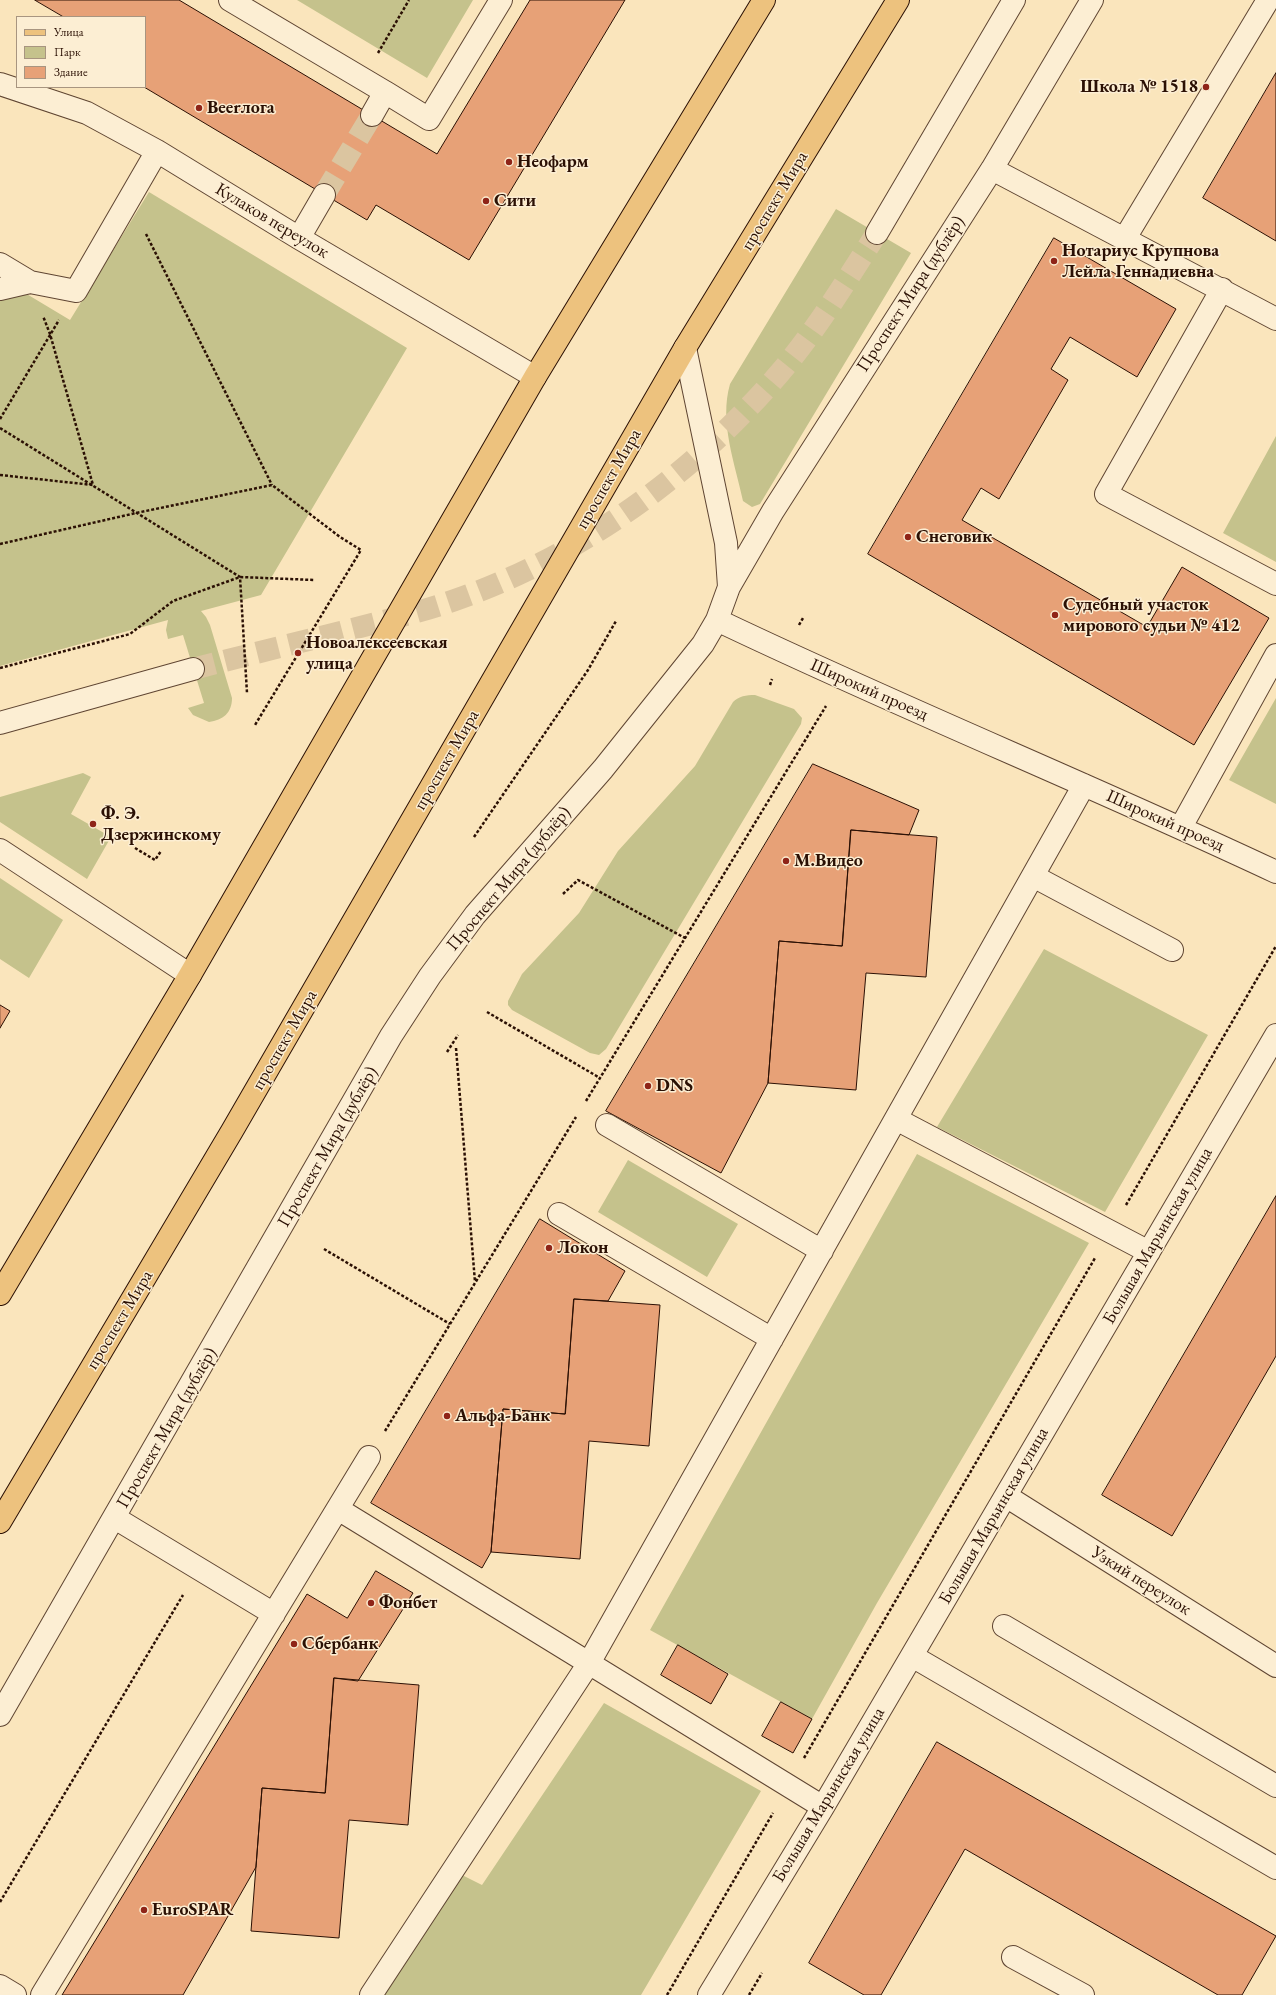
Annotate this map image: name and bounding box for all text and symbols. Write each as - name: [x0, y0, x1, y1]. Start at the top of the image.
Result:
- legend: [16, 16, 146, 88]
- text: Улица: [54, 24, 84, 40]
- text: Парк: [54, 44, 81, 60]
- text: Здание: [54, 64, 88, 80]
- place label: Школа № 1518: [1080, 76, 1198, 98]
- marker: Школа № 1518: [1201, 82, 1211, 92]
- place label: Beerлога: [207, 97, 275, 119]
- marker: Beerлога: [194, 103, 204, 113]
- street label: проспект Мира: [737, 147, 813, 255]
- place label: Неофарм: [517, 151, 589, 173]
- marker: Неофарм: [504, 157, 514, 167]
- street label: Кулаков переулок: [211, 179, 333, 263]
- place label: Сити: [494, 190, 536, 212]
- marker: Сити: [481, 196, 491, 206]
- street label: Проспект Мира (дублёр): [852, 212, 970, 376]
- place label: Нотариус Крупнова Лейла Геннадиевна: [1062, 240, 1219, 282]
- marker: Нотариус Крупнова Лейла Геннадиевна: [1049, 256, 1059, 266]
- street label: проспект Мира: [572, 425, 646, 533]
- place label: Снеговик: [916, 526, 992, 548]
- marker: Снеговик: [903, 532, 913, 542]
- place label: Судебный участок мирового судьи № 412: [1063, 594, 1240, 636]
- marker: Судебный участок мирового судьи № 412: [1050, 610, 1060, 620]
- place label: Новоалексеевская улица: [306, 632, 448, 674]
- marker: Новоалексеевская улица: [293, 648, 303, 658]
- street label: Широкий проезд: [807, 654, 931, 726]
- street label: проспект Мира: [410, 706, 484, 814]
- street label: Широкий проезд: [1103, 785, 1227, 857]
- street label: Проспект Мира (дублёр): [442, 802, 576, 956]
- place label: Ф. Э. Дзержинскому: [101, 803, 221, 846]
- marker: Ф. Э. Дзержинскому: [88, 819, 98, 829]
- place label: М.Видео: [794, 850, 863, 872]
- marker: М.Видео: [781, 856, 791, 866]
- street label: проспект Мира: [248, 986, 322, 1094]
- street label: Проспект Мира (дублёр): [273, 1063, 383, 1231]
- place label: DNS: [656, 1075, 693, 1097]
- marker: DNS: [643, 1081, 653, 1091]
- street label: Большая Марьинская улица: [1099, 1144, 1217, 1328]
- place label: Локон: [557, 1237, 609, 1259]
- marker: Локон: [544, 1243, 554, 1253]
- street label: проспект Мира: [82, 1266, 158, 1374]
- street label: Проспект Мира (дублёр): [112, 1344, 222, 1512]
- place label: Альфа-Банк: [455, 1405, 550, 1427]
- marker: Альфа-Банк: [442, 1411, 452, 1421]
- street label: Большая Марьинская улица: [935, 1424, 1053, 1608]
- street label: Узкий переулок: [1087, 1542, 1195, 1620]
- place label: Фонбет: [379, 1592, 437, 1614]
- marker: Фонбет: [366, 1598, 376, 1608]
- place label: Сбербанк: [302, 1633, 378, 1655]
- marker: Сбербанк: [289, 1639, 299, 1649]
- street label: Большая Марьинская улица: [768, 1704, 890, 1886]
- place label: EuroSPAR: [152, 1899, 233, 1921]
- marker: EuroSPAR: [139, 1905, 149, 1915]

